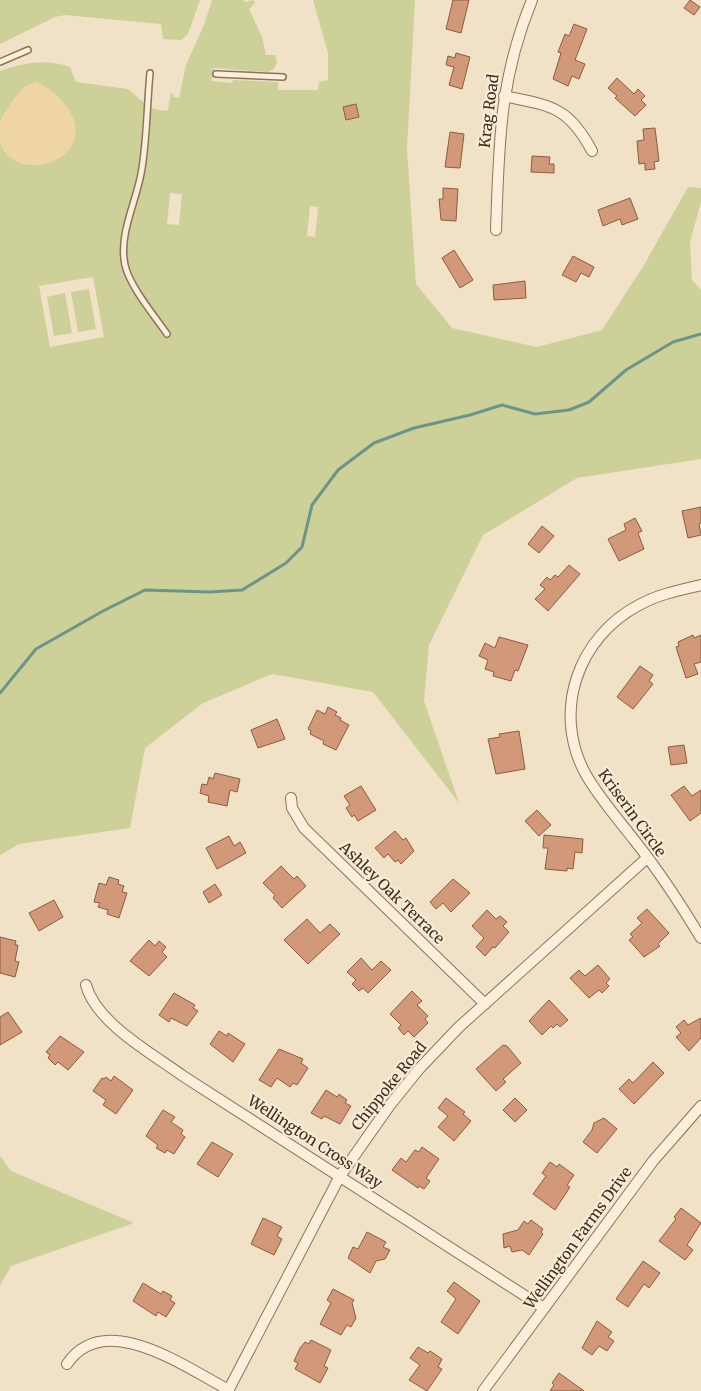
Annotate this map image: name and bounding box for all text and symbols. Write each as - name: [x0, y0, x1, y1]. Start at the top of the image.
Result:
- street label: Krag Road: [475, 73, 502, 149]
- street label: Kriserin Circle: [594, 765, 671, 860]
- street label: Ashley Oak Terrace: [335, 837, 449, 948]
- street label: Chippoke Road: [347, 1037, 430, 1134]
- street label: Wellington Cross Way: [243, 1090, 386, 1192]
- street label: Wellington Farms Drive: [519, 1163, 636, 1313]

